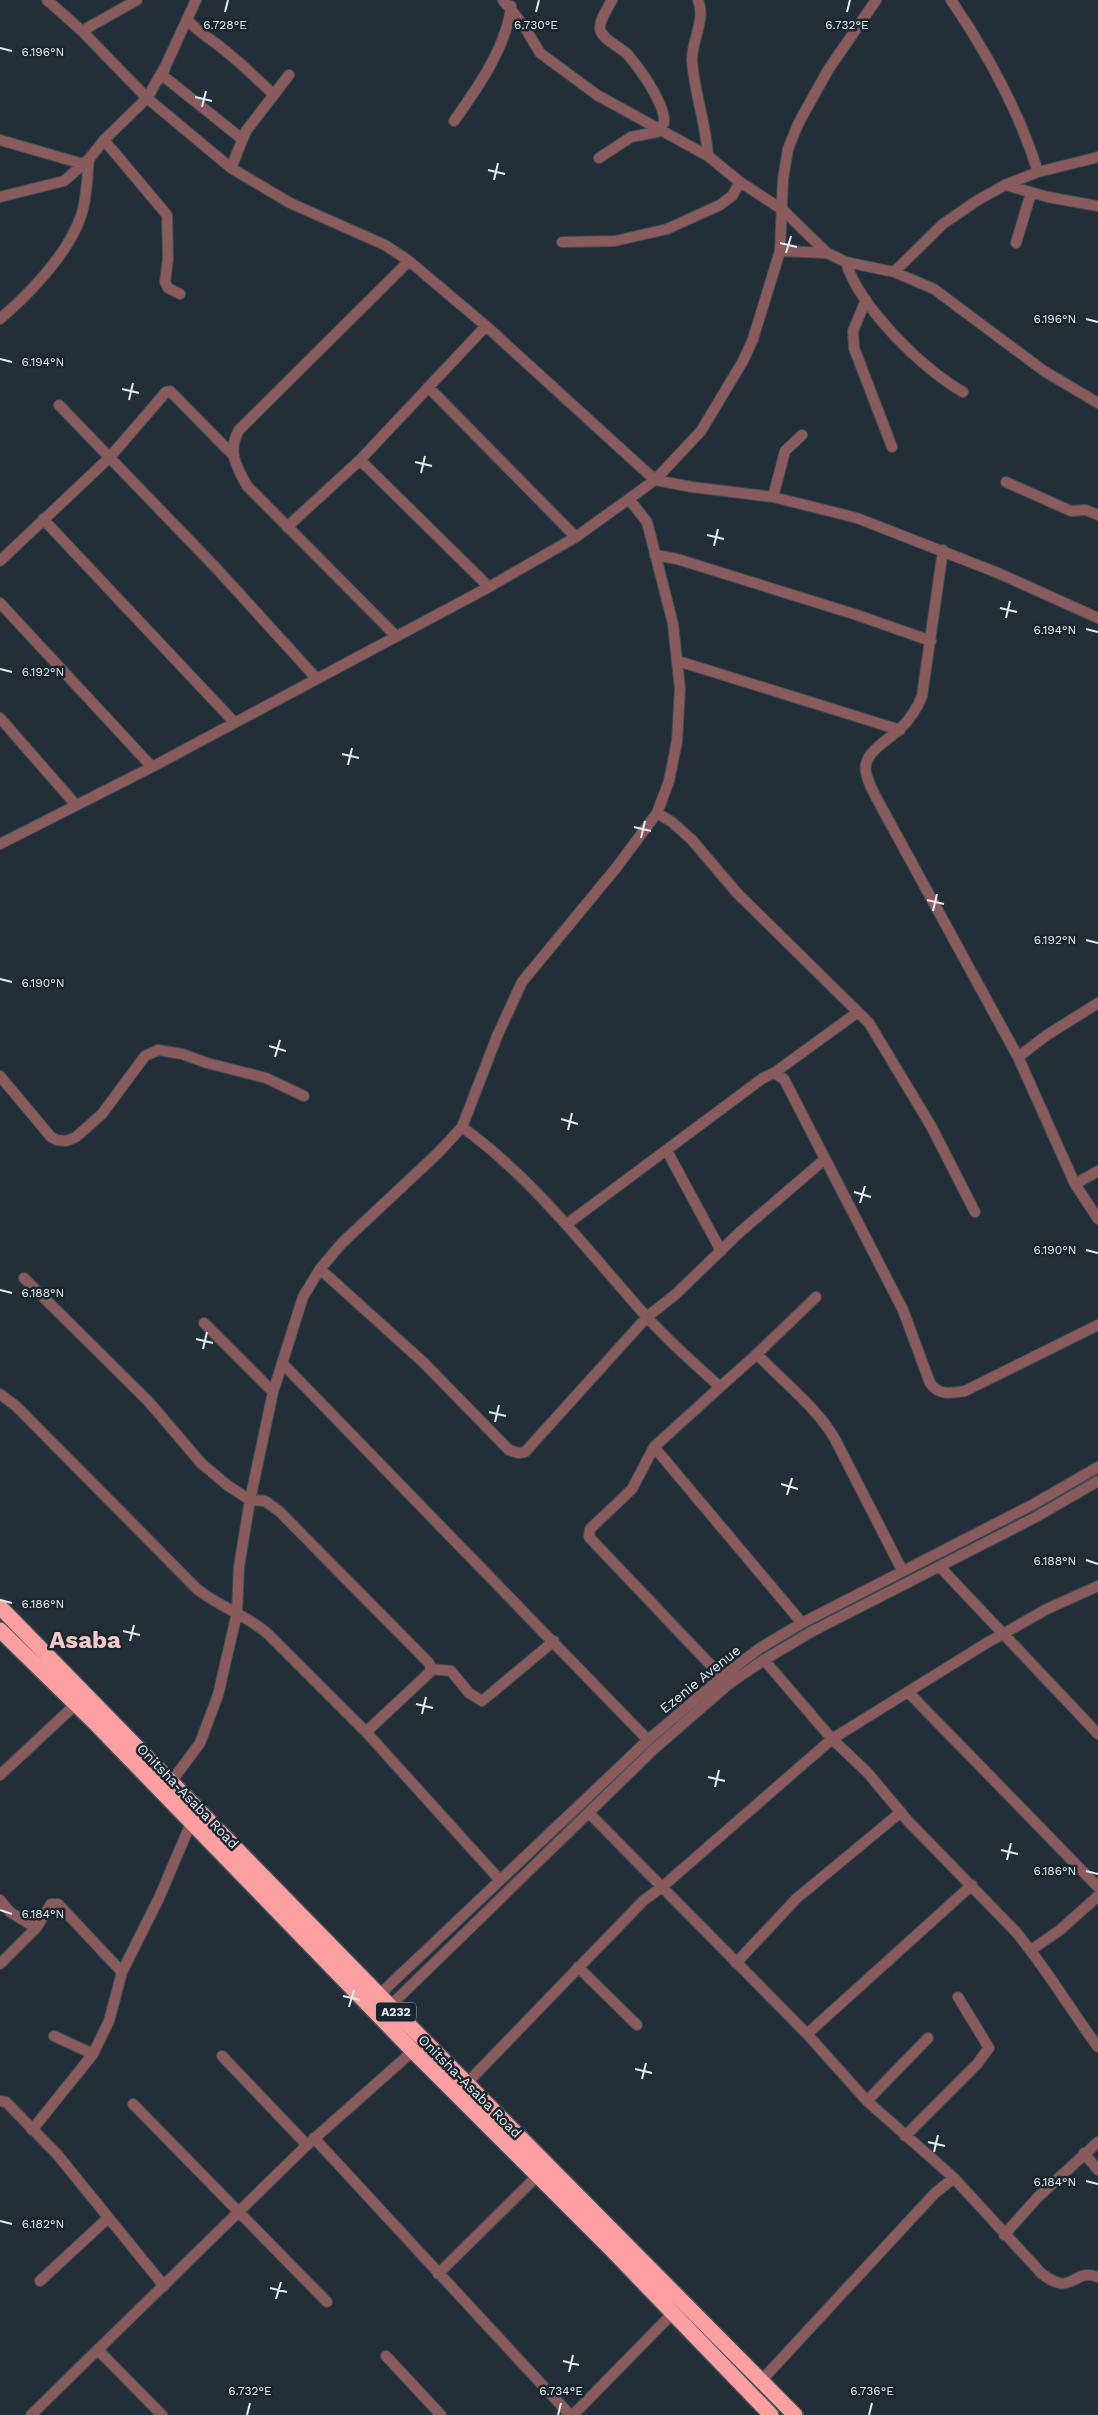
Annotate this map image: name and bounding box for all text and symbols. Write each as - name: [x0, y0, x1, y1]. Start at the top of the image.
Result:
- text: 6.728°E: [203, 18, 247, 32]
- text: 6.730°E: [514, 18, 558, 32]
- text: 6.732°E: [825, 18, 869, 32]
- text: 6.196°N: [22, 45, 64, 59]
- text: 6.196°N: [1034, 312, 1076, 326]
- text: 6.194°N: [22, 355, 64, 369]
- text: 6.194°N: [1034, 623, 1076, 637]
- text: 6.192°N: [22, 665, 64, 679]
- text: 6.192°N: [1034, 933, 1076, 947]
- text: 6.190°N: [22, 976, 64, 990]
- text: 6.190°N: [1034, 1243, 1076, 1257]
- text: 6.188°N: [22, 1286, 64, 1300]
- text: 6.188°N: [1034, 1554, 1076, 1568]
- text: 6.186°N: [22, 1597, 64, 1611]
- district label: Asaba: [49, 1626, 121, 1654]
- street label: Ezenie Avenue: [657, 1642, 743, 1716]
- street label: Onitsha-Asaba Road: [134, 1740, 242, 1852]
- text: 6.186°N: [1034, 1864, 1076, 1878]
- text: 6.184°N: [22, 1907, 64, 1921]
- road number: A232: [376, 2002, 416, 2021]
- street label: Onitsha-Asaba Road: [415, 2031, 525, 2141]
- text: 6.184°N: [1034, 2175, 1076, 2189]
- text: 6.182°N: [22, 2217, 64, 2231]
- text: 6.732°E: [228, 2384, 272, 2398]
- text: 6.734°E: [539, 2384, 583, 2398]
- text: 6.736°E: [850, 2384, 894, 2398]

